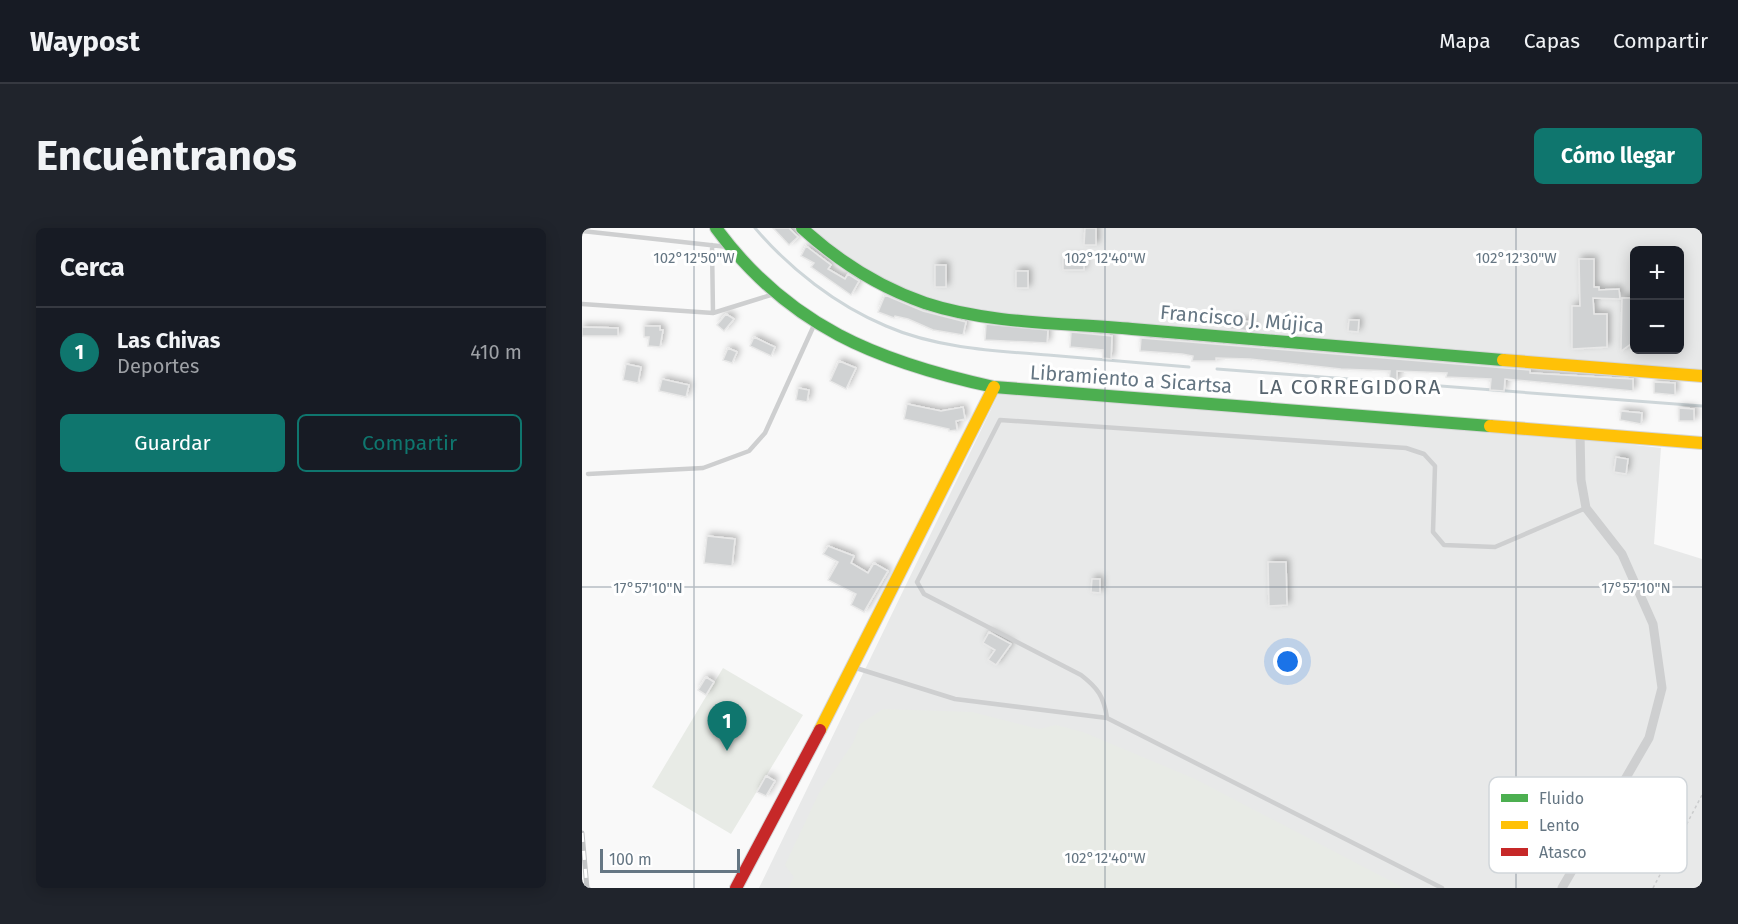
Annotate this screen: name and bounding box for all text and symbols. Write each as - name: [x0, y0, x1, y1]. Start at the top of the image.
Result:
- text: Waypost: [30, 25, 140, 58]
- text: Mapa: [1439, 28, 1491, 54]
- text: Capas: [1524, 28, 1580, 54]
- text: Compartir: [1613, 28, 1708, 54]
- button: Cómo llegar: [1534, 128, 1702, 184]
- text: Encuéntranos: [36, 131, 297, 181]
- map controls: [1630, 246, 1684, 354]
- button: +: [1630, 246, 1684, 300]
- text: 102°12'50"W: [653, 249, 735, 267]
- text: 102°12'40"W: [1064, 249, 1146, 267]
- text: 102°12'30"W: [1475, 249, 1557, 267]
- text: Cerca: [60, 252, 125, 283]
- street label: Francisco J. Mújica: [1159, 300, 1325, 338]
- button: −: [1630, 300, 1684, 354]
- text: Las Chivas: [117, 327, 220, 354]
- text: 1: [75, 340, 84, 364]
- text: 410 m: [470, 340, 522, 364]
- text: Deportes: [117, 354, 199, 378]
- street label: Libramiento a Sicartsa: [1029, 360, 1233, 398]
- district label: LA CORREGIDORA: [1258, 374, 1442, 400]
- button: Guardar: [60, 414, 285, 472]
- button: Compartir: [297, 414, 522, 472]
- text: 17°57'10"N: [613, 579, 683, 597]
- text: 17°57'10"N: [1601, 579, 1671, 597]
- your location: [1273, 647, 1302, 676]
- pin: 1: [708, 702, 746, 751]
- legend: [1489, 777, 1687, 873]
- text: Fluido: [1539, 789, 1584, 808]
- text: Lento: [1539, 816, 1580, 835]
- text: Atasco: [1539, 843, 1587, 862]
- scale bar: [600, 846, 740, 874]
- text: 102°12'40"W: [1064, 849, 1146, 867]
- text: 100 m: [609, 850, 652, 869]

